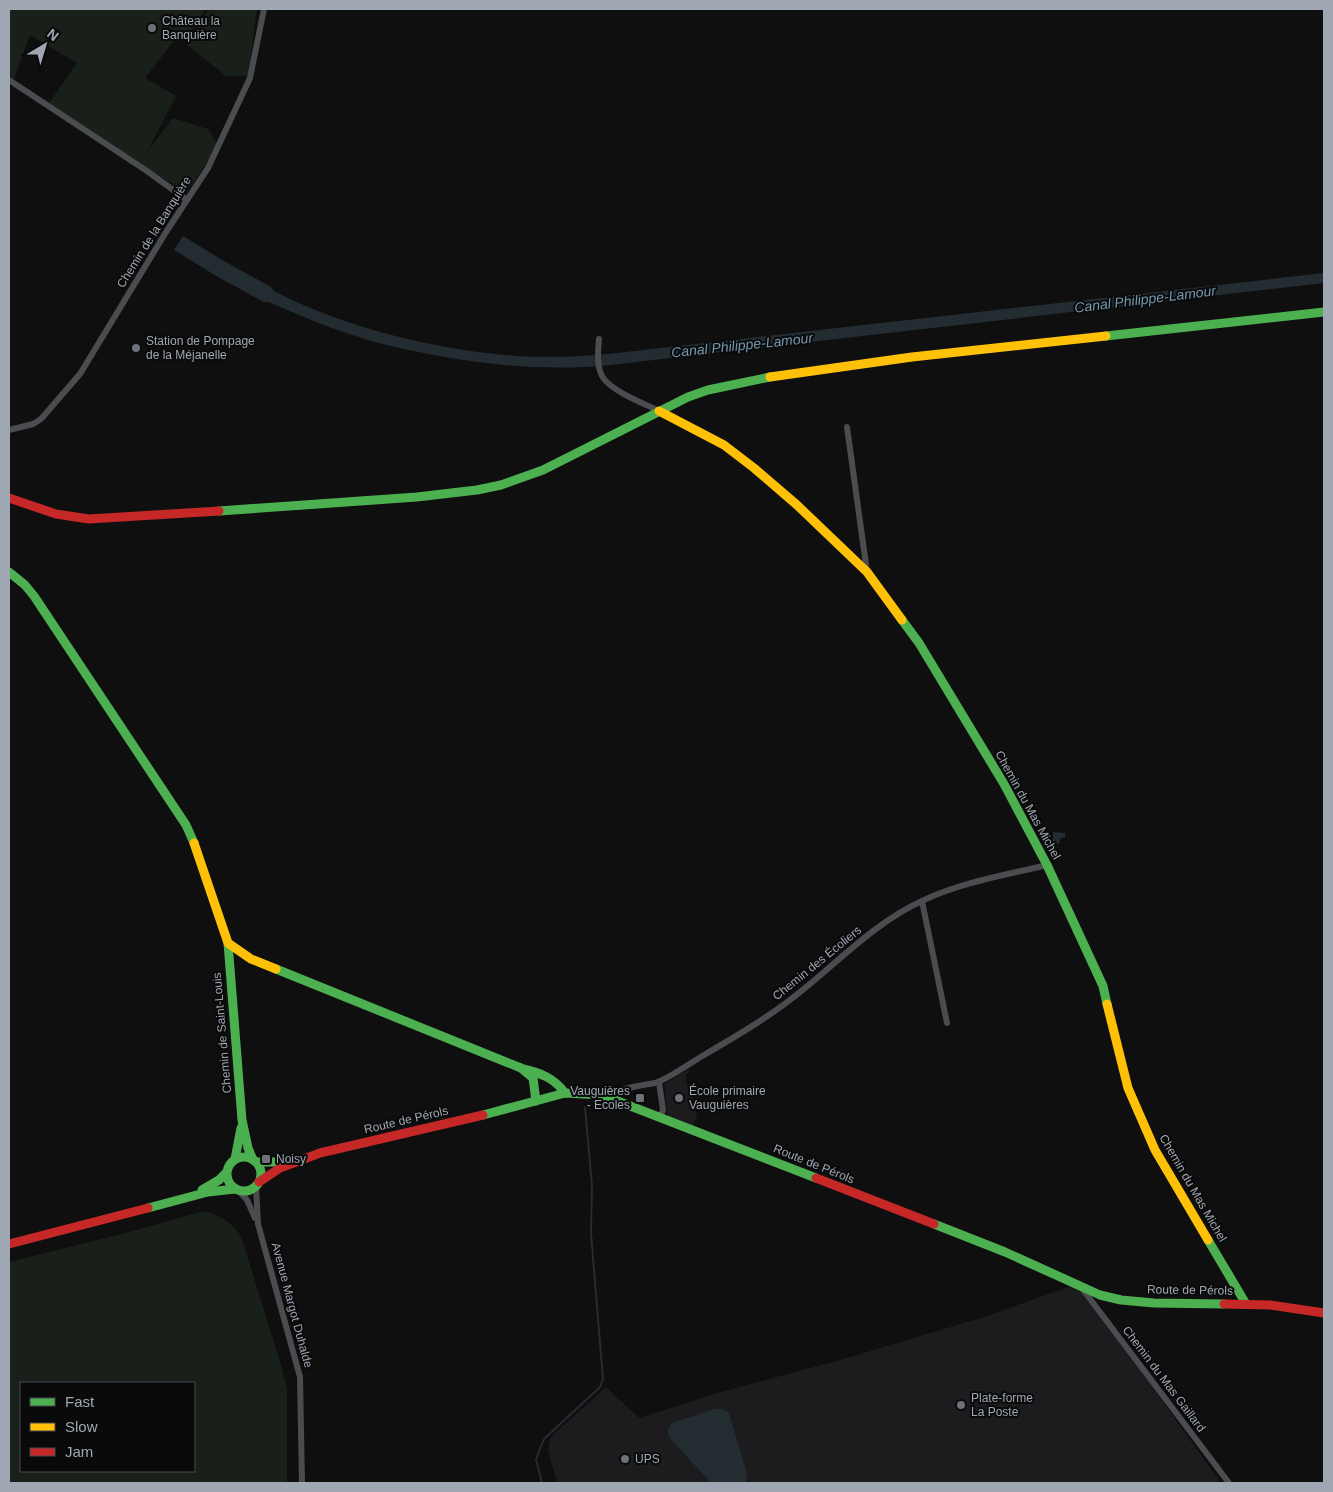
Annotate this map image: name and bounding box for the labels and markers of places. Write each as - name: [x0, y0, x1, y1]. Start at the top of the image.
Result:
- place label: Château la Banquière: [162, 14, 220, 42]
- marker: Château la Banquière: [146, 22, 158, 34]
- place label: Station de Pompage de la Méjanelle: [146, 334, 255, 362]
- marker: Station de Pompage de la Méjanelle: [130, 342, 142, 354]
- place label: École primaire Vauguières: [689, 1083, 766, 1112]
- place label: Vauguières - Ecoles: [570, 1084, 630, 1112]
- marker: Vauguières - Ecoles: [634, 1092, 646, 1104]
- marker: École primaire Vauguières: [673, 1092, 685, 1104]
- place label: Noisy: [276, 1152, 306, 1166]
- marker: Noisy: [260, 1153, 272, 1165]
- place label: Plate-forme La Poste: [971, 1391, 1033, 1419]
- marker: Plate-forme La Poste: [955, 1399, 967, 1411]
- place label: UPS: [635, 1452, 660, 1466]
- marker: UPS: [619, 1453, 631, 1465]

